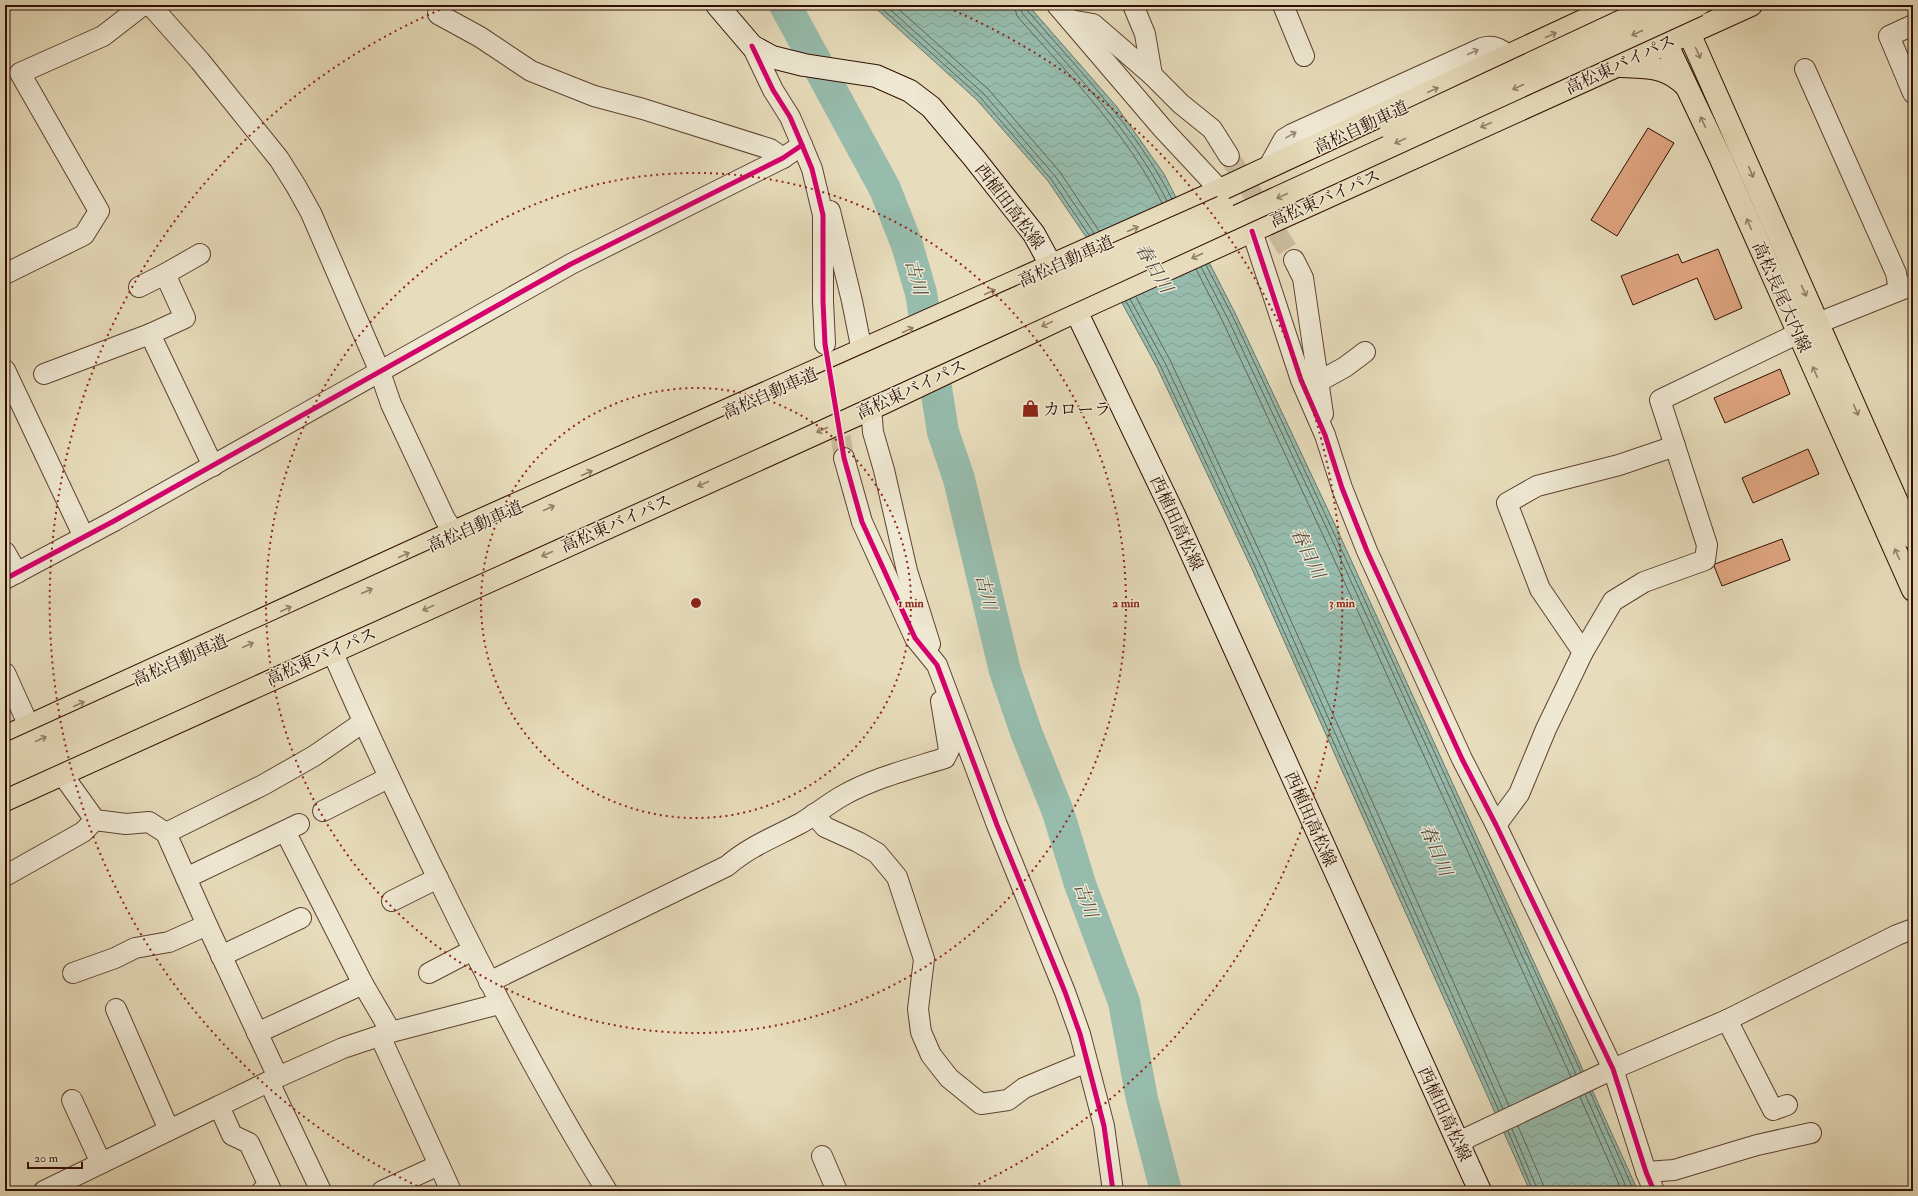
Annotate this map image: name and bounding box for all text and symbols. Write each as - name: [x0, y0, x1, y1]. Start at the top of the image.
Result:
- street label: 高松東バイパス: [1562, 30, 1678, 99]
- one-way arrow: [1631, 30, 1643, 37]
- one-way arrow: [1544, 31, 1556, 38]
- one-way arrow: [1695, 47, 1702, 59]
- one-way arrow: [1466, 48, 1478, 55]
- one-way arrow: [1513, 84, 1525, 91]
- one-way arrow: [1426, 86, 1438, 93]
- street label: 高松自動車道: [1311, 96, 1412, 159]
- one-way arrow: [1699, 116, 1706, 128]
- one-way arrow: [1480, 122, 1492, 130]
- one-way arrow: [1285, 131, 1297, 138]
- one-way arrow: [1395, 138, 1407, 145]
- street label: 西植田高松線: [971, 159, 1049, 253]
- street label: 高松東バイパス: [1267, 165, 1384, 232]
- one-way arrow: [1748, 166, 1755, 178]
- one-way arrow: [1277, 193, 1289, 200]
- one-way arrow: [1745, 218, 1752, 230]
- one-way arrow: [1126, 225, 1138, 232]
- street label: 高松自動車道: [1015, 231, 1117, 292]
- water label: 春日川: [1130, 239, 1178, 299]
- street label: 高松長尾大内線: [1748, 239, 1815, 356]
- one-way arrow: [1191, 253, 1203, 260]
- water label: 古川: [900, 257, 932, 299]
- one-way arrow: [1801, 285, 1808, 297]
- one-way arrow: [983, 288, 995, 296]
- one-way arrow: [1041, 321, 1053, 328]
- one-way arrow: [902, 326, 914, 333]
- street label: 高松東バイパス: [853, 355, 969, 424]
- street label: 高松自動車道: [719, 363, 821, 424]
- one-way arrow: [1811, 366, 1818, 378]
- shop icon: カローラ: [1020, 399, 1040, 419]
- place label: カローラ: [1043, 399, 1111, 420]
- one-way arrow: [1853, 404, 1860, 416]
- one-way arrow: [816, 427, 828, 434]
- one-way arrow: [581, 469, 593, 476]
- street label: 西植田高松線: [1145, 473, 1208, 574]
- one-way arrow: [698, 480, 710, 488]
- street label: 高松東バイパス: [558, 490, 675, 557]
- street label: 高松自動車道: [424, 496, 526, 557]
- one-way arrow: [542, 504, 554, 511]
- water label: 春日川: [1285, 524, 1331, 584]
- one-way arrow: [1893, 549, 1900, 561]
- one-way arrow: [398, 551, 410, 558]
- one-way arrow: [541, 551, 553, 558]
- water label: 古川: [970, 572, 1001, 614]
- one-way arrow: [360, 587, 372, 594]
- centre of rings: [689, 596, 703, 610]
- text: 1 min: [898, 596, 925, 611]
- text: 2 min: [1112, 596, 1140, 611]
- text: 3 min: [1329, 596, 1356, 611]
- one-way arrow: [280, 605, 292, 612]
- one-way arrow: [423, 605, 435, 612]
- street label: 高松東バイパス: [263, 623, 380, 690]
- street label: 高松自動車道: [129, 630, 231, 691]
- one-way arrow: [242, 640, 254, 648]
- one-way arrow: [72, 700, 84, 707]
- one-way arrow: [34, 735, 46, 742]
- street label: 西植田高松線: [1280, 768, 1341, 870]
- water label: 春日川: [1414, 821, 1457, 881]
- water label: 古川: [1069, 879, 1103, 923]
- street label: 西植田高松線: [1413, 1064, 1476, 1165]
- scale bar: [28, 1144, 82, 1170]
- text: 20 m: [34, 1151, 59, 1166]

